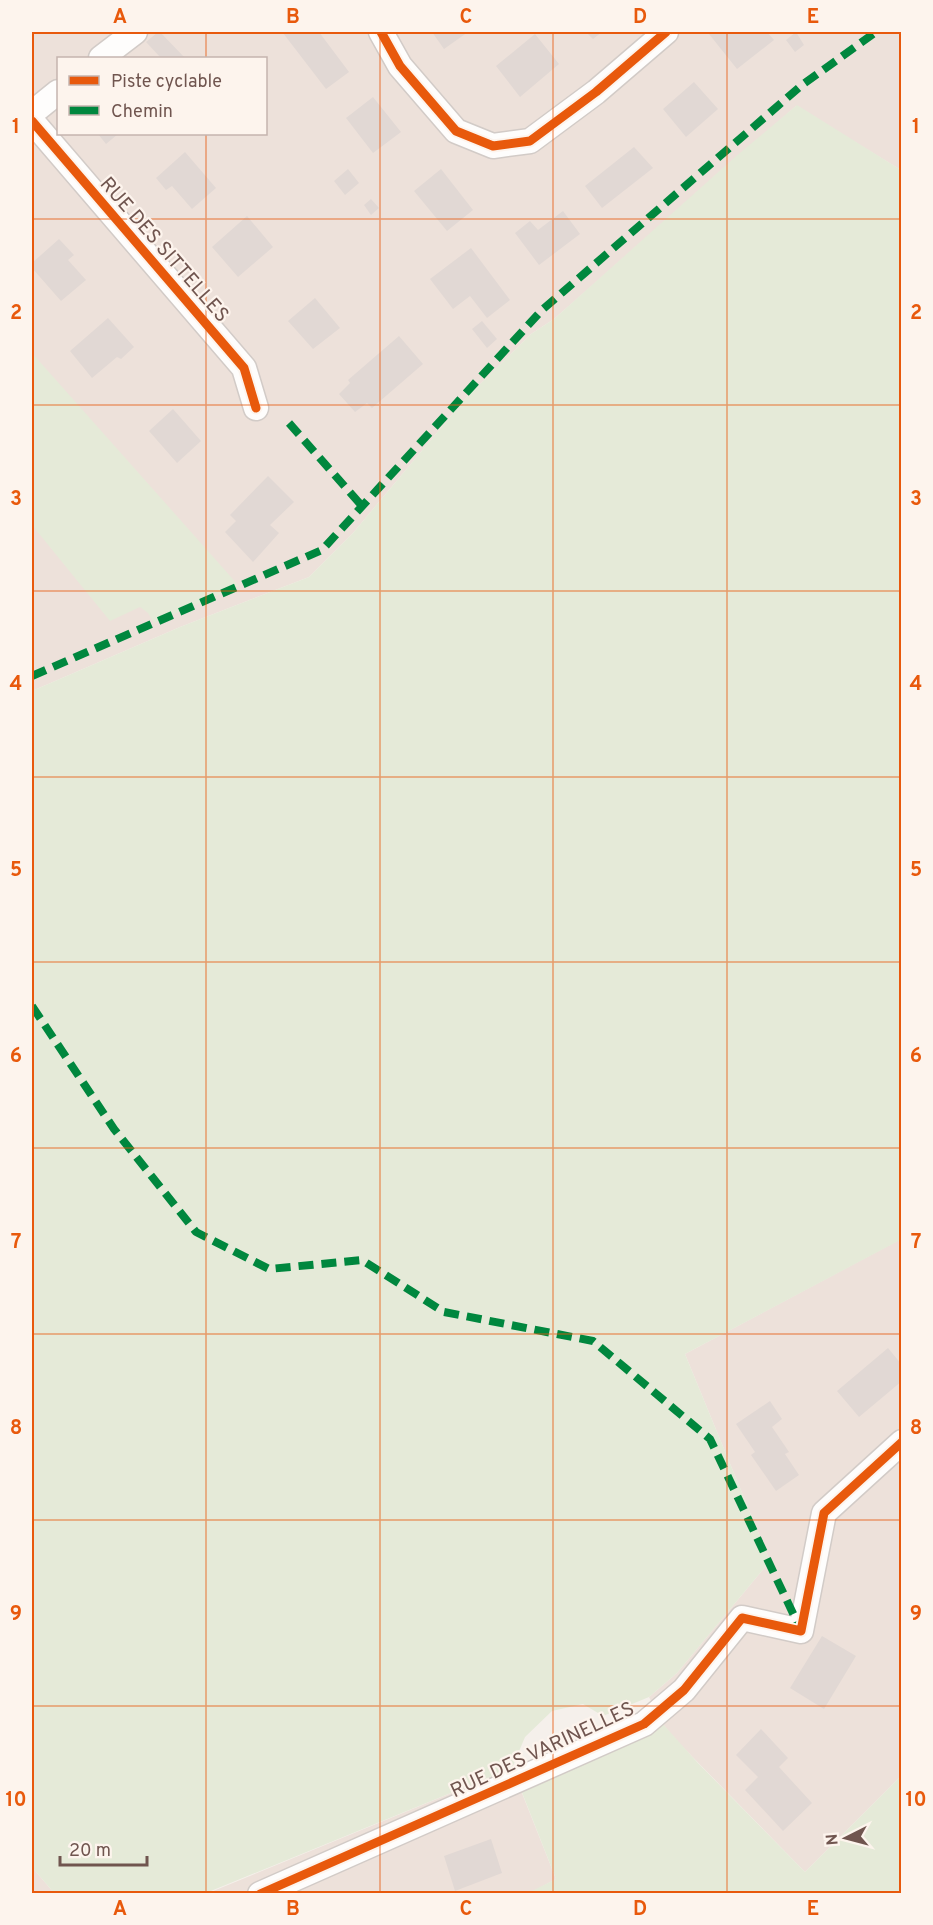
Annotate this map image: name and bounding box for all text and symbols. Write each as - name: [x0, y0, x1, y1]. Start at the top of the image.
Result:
- text: A: [113, 5, 127, 31]
- text: B: [286, 5, 300, 31]
- text: C: [460, 5, 472, 31]
- text: D: [633, 5, 647, 31]
- text: E: [807, 5, 819, 31]
- legend: [57, 57, 267, 135]
- text: Piste cyclable: [111, 71, 222, 94]
- text: Chemin: [111, 101, 173, 124]
- text: 1: [12, 115, 20, 141]
- text: 1: [912, 115, 920, 141]
- street label: RUE DES SITTELLES: [93, 172, 234, 328]
- text: 2: [10, 301, 22, 327]
- text: 2: [910, 301, 922, 327]
- text: 3: [10, 487, 22, 513]
- text: 3: [910, 487, 922, 513]
- text: 4: [10, 672, 22, 698]
- text: 4: [910, 672, 922, 698]
- text: 5: [10, 858, 22, 884]
- text: 5: [910, 858, 922, 884]
- text: 6: [10, 1044, 22, 1070]
- text: 6: [910, 1044, 922, 1070]
- text: 7: [11, 1230, 21, 1256]
- text: 7: [911, 1230, 921, 1256]
- text: 8: [10, 1416, 22, 1442]
- text: 8: [910, 1416, 922, 1442]
- text: 9: [10, 1602, 22, 1628]
- text: 9: [910, 1602, 922, 1628]
- street label: RUE DES VARINELLES: [447, 1697, 639, 1805]
- text: 10: [5, 1788, 27, 1814]
- text: 10: [905, 1788, 927, 1814]
- north arrow: [816, 1808, 876, 1868]
- scale bar: [60, 1829, 147, 1867]
- text: N: [823, 1833, 844, 1846]
- text: 20 m: [69, 1840, 111, 1863]
- text: A: [113, 1897, 127, 1923]
- text: B: [286, 1897, 300, 1923]
- text: C: [460, 1897, 472, 1923]
- text: D: [633, 1897, 647, 1923]
- text: E: [807, 1897, 819, 1923]

